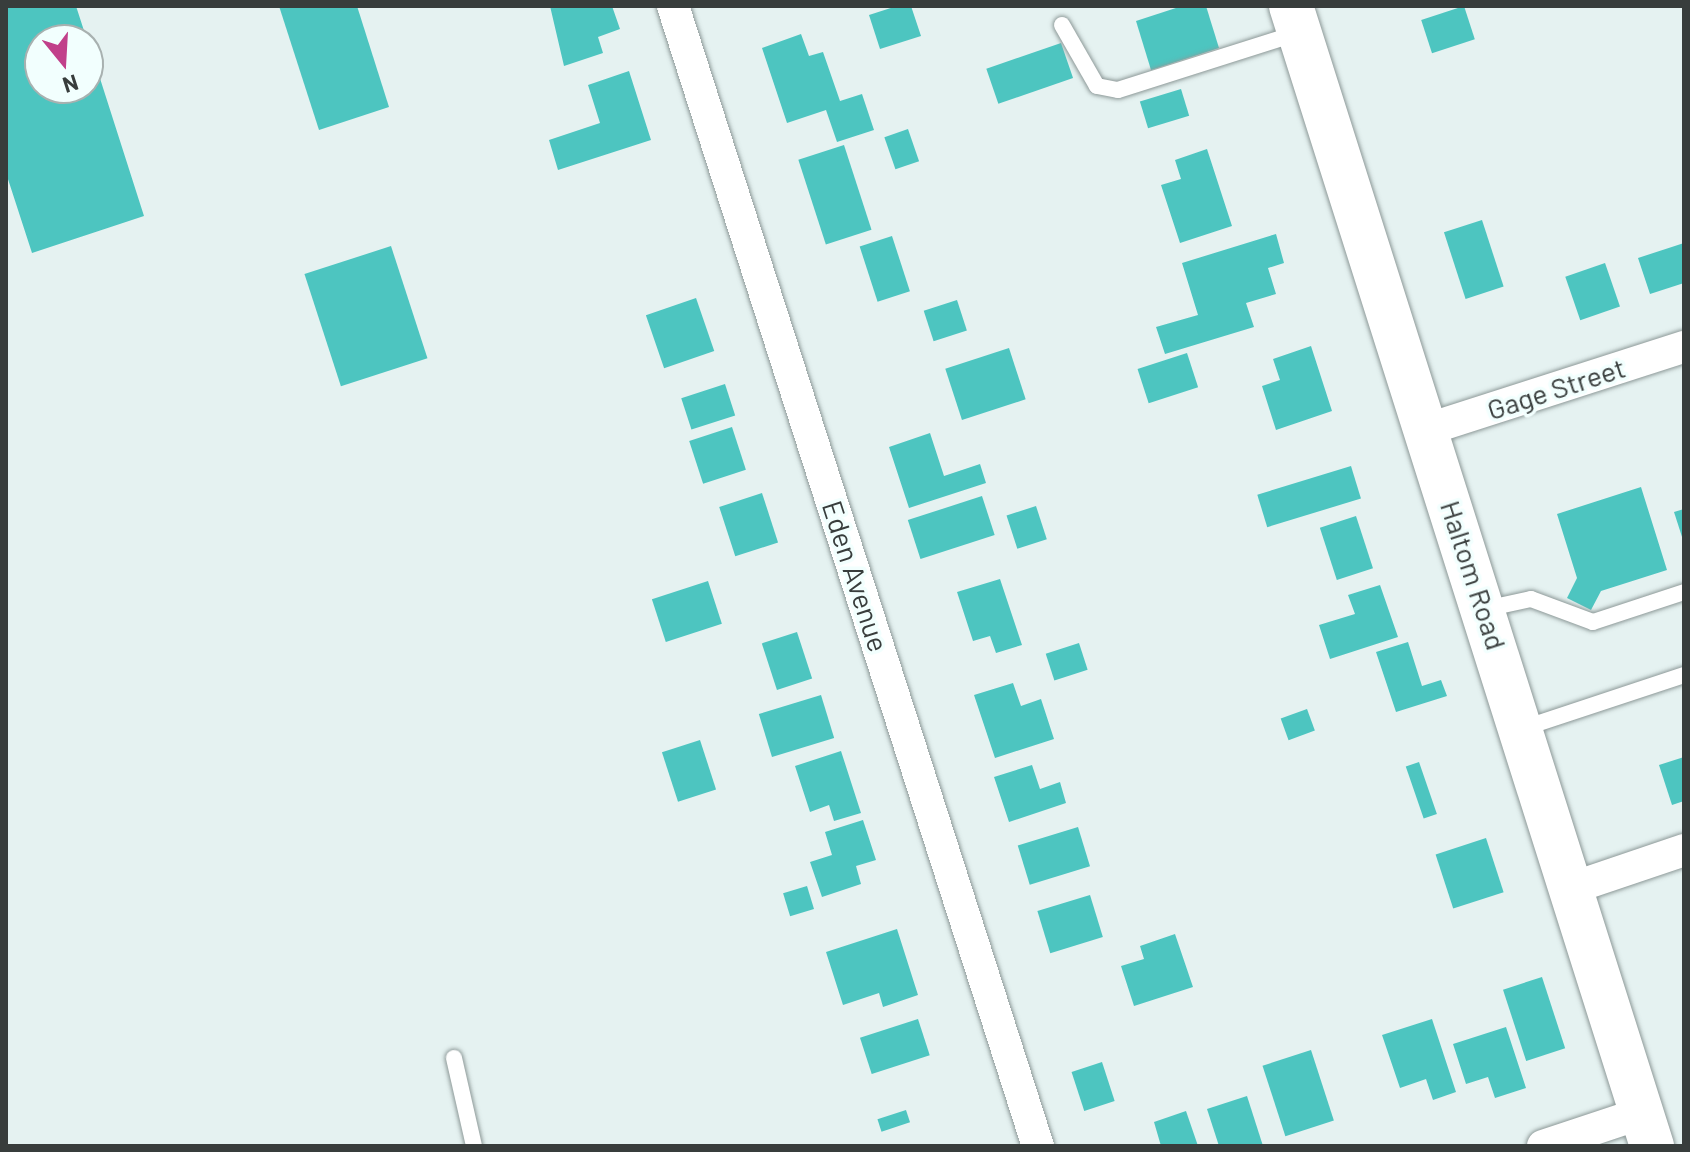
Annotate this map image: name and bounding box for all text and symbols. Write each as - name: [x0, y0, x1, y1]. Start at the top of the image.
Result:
- north arrow: [24, 24, 104, 104]
- text: N: [60, 70, 82, 100]
- street label: Gage Street: [1483, 350, 1629, 426]
- street label: Eden Avenue: [816, 496, 896, 656]
- street label: Haltom Road: [1434, 496, 1514, 654]

